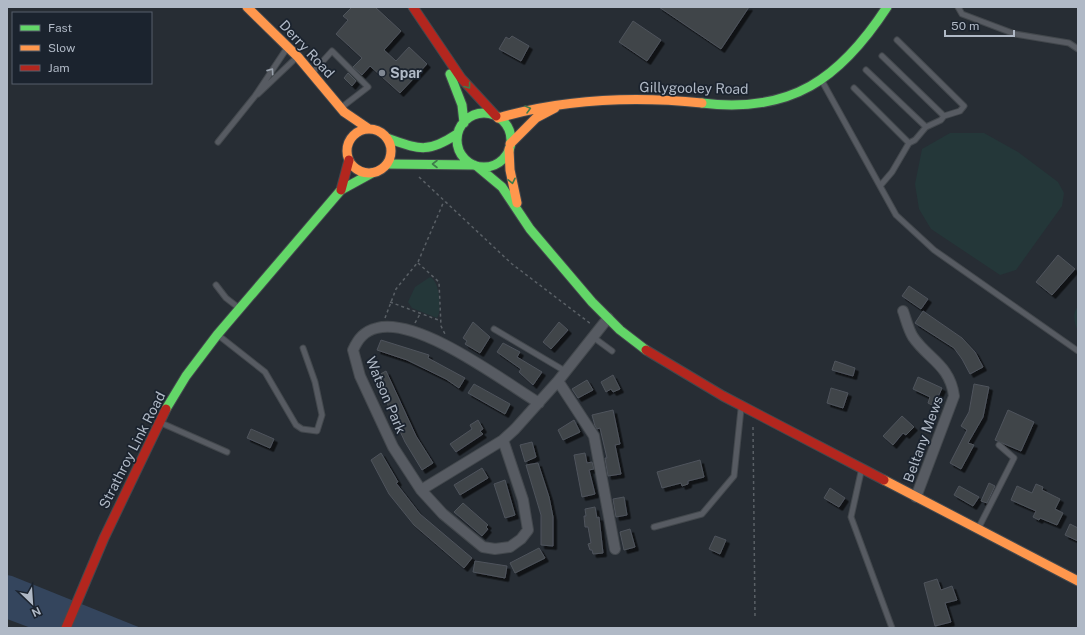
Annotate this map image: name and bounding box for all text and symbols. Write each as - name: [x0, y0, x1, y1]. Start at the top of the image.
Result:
- legend: [12, 12, 152, 84]
- scale bar: [945, 12, 1014, 38]
- street label: Derry Road: [276, 17, 338, 81]
- text: 50 m: [951, 19, 979, 33]
- text: Fast: [48, 21, 73, 35]
- text: Slow: [48, 41, 76, 55]
- text: Jam: [48, 61, 70, 75]
- place label: Spar: [390, 65, 422, 81]
- one-way arrow: [266, 68, 274, 75]
- marker: Spar: [377, 68, 387, 78]
- street label: Gillygooley Road: [639, 79, 749, 97]
- one-way arrow: [463, 82, 470, 89]
- one-way arrow: [525, 106, 531, 114]
- one-way arrow: [432, 160, 438, 168]
- one-way arrow: [508, 178, 516, 184]
- street label: Watson Park: [363, 354, 409, 436]
- street label: Strathroy Link Road: [96, 389, 168, 511]
- street label: Beltany Mews: [900, 394, 946, 484]
- north arrow: [12, 583, 52, 623]
- text: N: [30, 605, 43, 619]

